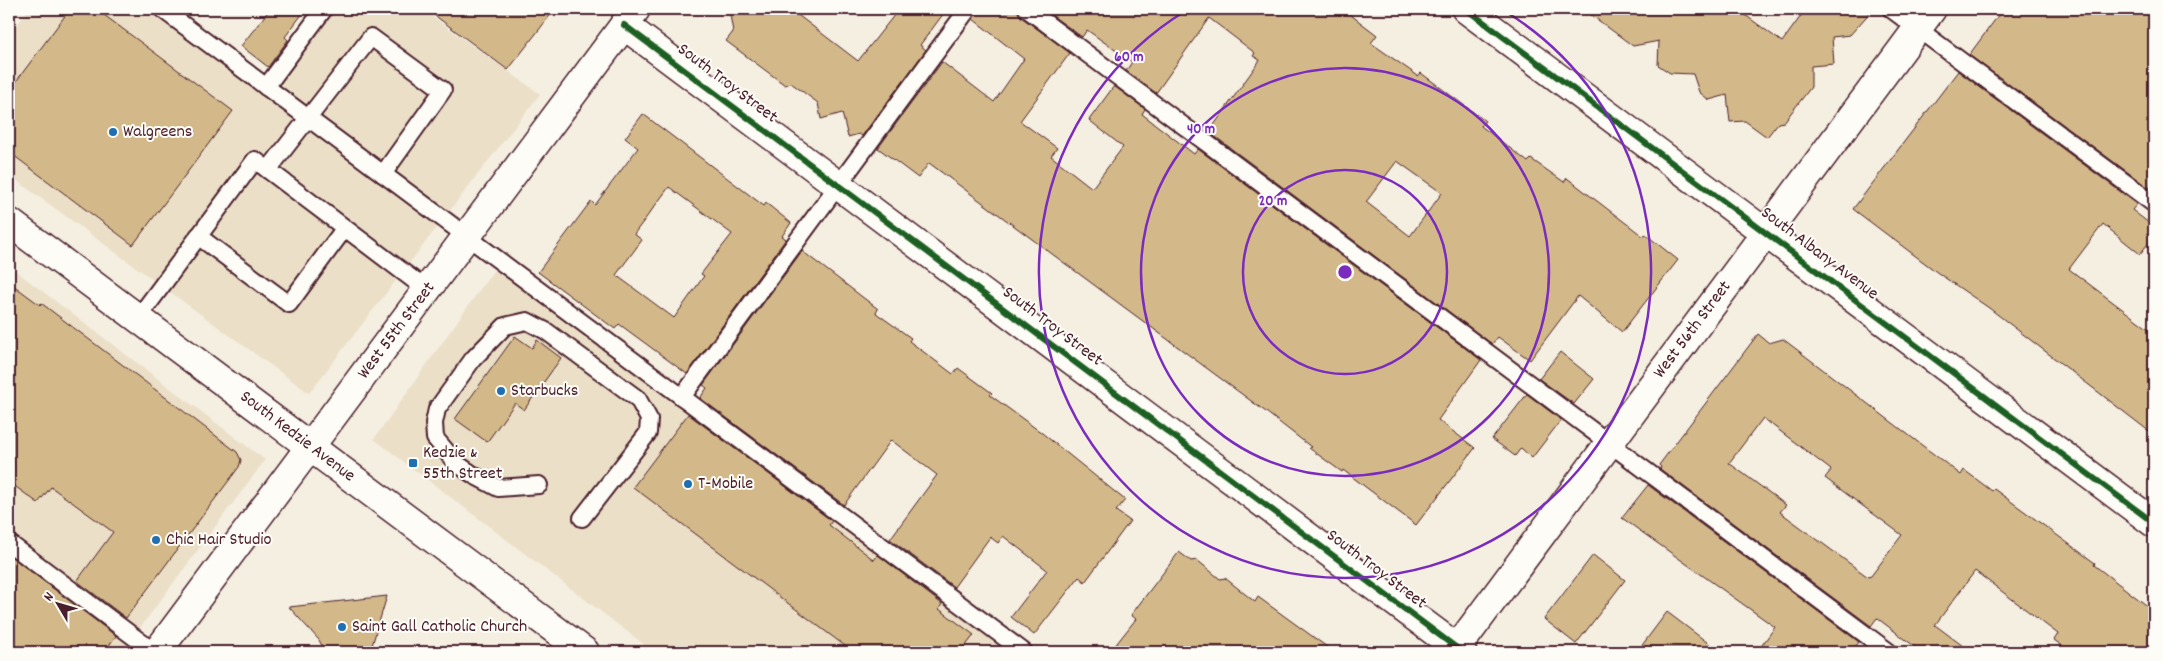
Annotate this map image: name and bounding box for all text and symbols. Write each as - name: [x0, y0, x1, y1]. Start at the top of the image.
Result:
- street label: South Troy Street: [672, 38, 783, 130]
- text: 60 m: [1114, 47, 1144, 69]
- text: 40 m: [1187, 119, 1215, 141]
- place label: Walgreens: [123, 120, 192, 145]
- marker: Walgreens: [107, 126, 119, 138]
- text: 20 m: [1259, 191, 1287, 213]
- street label: South Albany Avenue: [1755, 201, 1883, 307]
- centre of rings: [1336, 263, 1354, 281]
- street label: West 56th Street: [1648, 276, 1738, 384]
- street label: West 55th Street: [352, 277, 442, 385]
- street label: South Troy Street: [997, 281, 1108, 373]
- place label: Starbucks: [511, 379, 578, 404]
- street label: South Kedzie Avenue: [234, 385, 360, 489]
- marker: Starbucks: [495, 385, 507, 397]
- place label: Kedzie & 55th Street: [423, 441, 503, 487]
- marker: Kedzie & 55th Street: [407, 457, 419, 469]
- place label: T-Mobile: [698, 472, 753, 497]
- marker: T-Mobile: [682, 478, 694, 490]
- street label: South Troy Street: [1321, 524, 1432, 616]
- place label: Chic Hair Studio: [166, 528, 272, 553]
- marker: Chic Hair Studio: [150, 534, 162, 546]
- north arrow: [32, 578, 82, 628]
- text: N: [39, 588, 59, 606]
- place label: Saint Gall Catholic Church: [352, 615, 527, 640]
- marker: Saint Gall Catholic Church: [336, 621, 348, 633]

